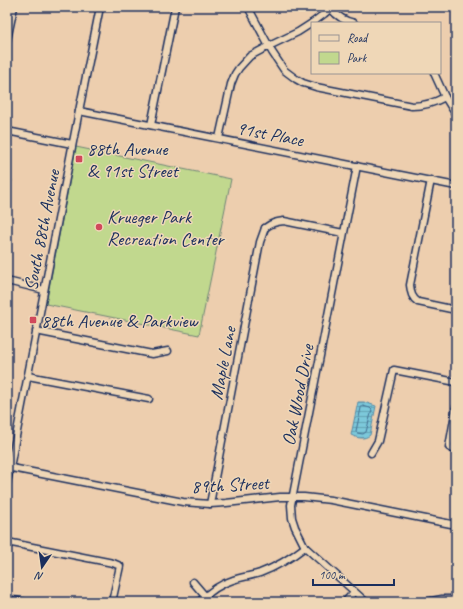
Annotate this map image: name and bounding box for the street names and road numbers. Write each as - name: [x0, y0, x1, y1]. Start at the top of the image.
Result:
- street label: 91st Place: [234, 116, 307, 153]
- street label: South 88th Avenue: [18, 166, 66, 293]
- street label: Maple Lane: [204, 323, 242, 402]
- street label: Oak Wood Drive: [276, 341, 320, 448]
- street label: 89th Street: [191, 471, 271, 499]

